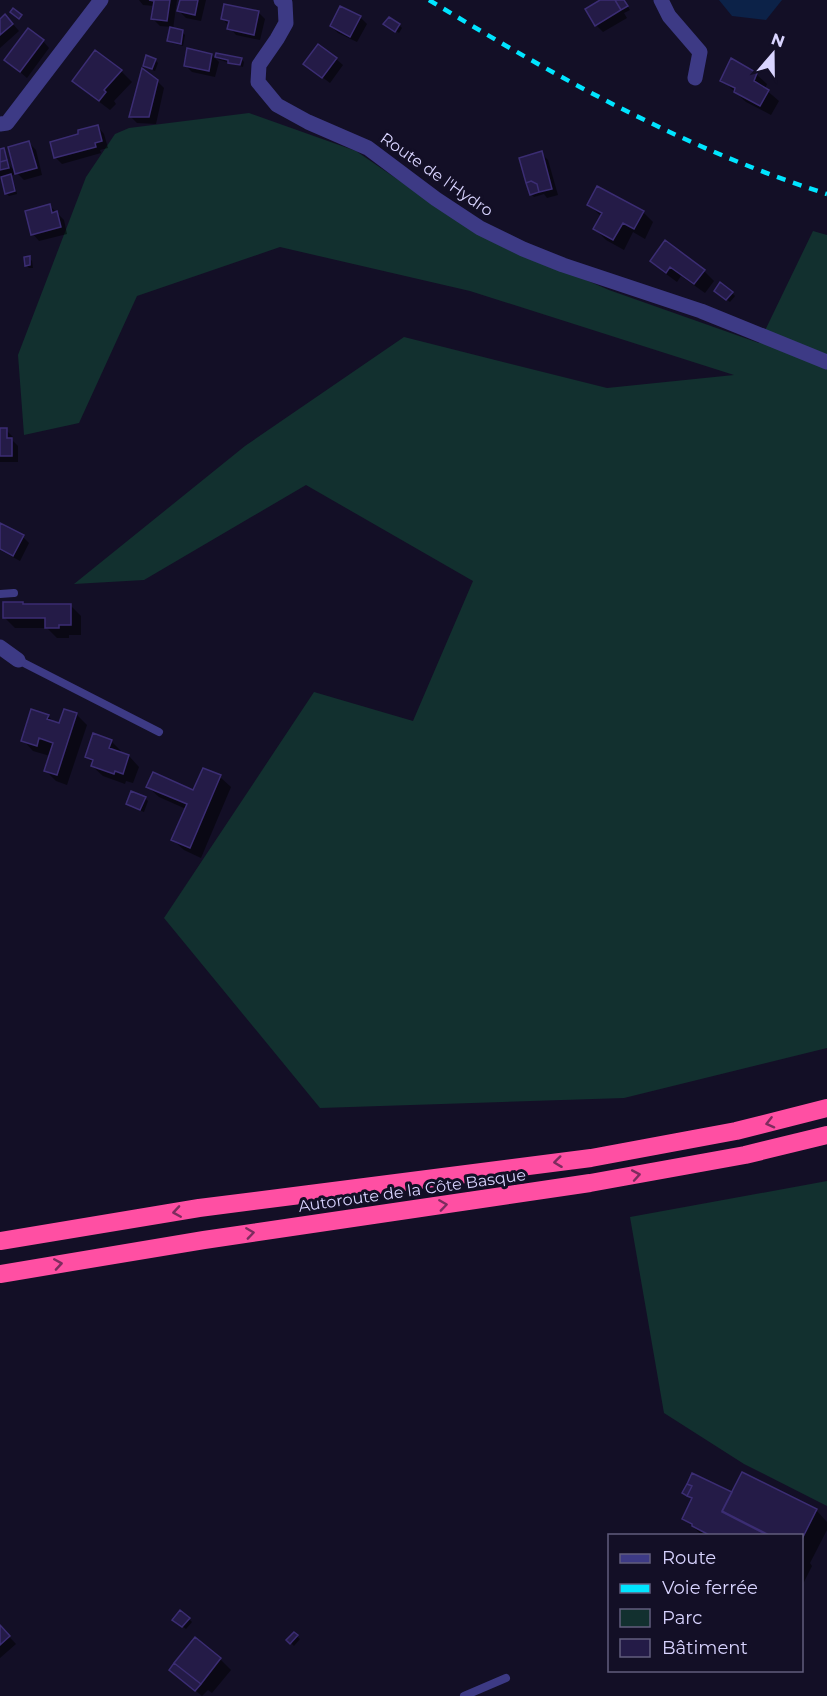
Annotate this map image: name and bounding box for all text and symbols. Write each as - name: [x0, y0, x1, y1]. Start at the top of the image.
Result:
- north arrow: [743, 24, 803, 84]
- text: N: [769, 29, 787, 52]
- street label: Route de l'Hydro: [377, 128, 497, 220]
- one-way arrow: [765, 1115, 775, 1128]
- one-way arrow: [553, 1156, 563, 1168]
- street label: Autoroute de la Côte Basque: [297, 1165, 527, 1216]
- one-way arrow: [631, 1169, 640, 1181]
- one-way arrow: [439, 1199, 448, 1211]
- one-way arrow: [173, 1205, 182, 1217]
- one-way arrow: [246, 1228, 255, 1240]
- one-way arrow: [52, 1258, 62, 1271]
- legend: [608, 1534, 803, 1672]
- text: Route: [662, 1547, 716, 1569]
- text: Voie ferrée: [662, 1577, 758, 1599]
- text: Parc: [662, 1607, 702, 1629]
- text: Bâtiment: [662, 1637, 748, 1659]

